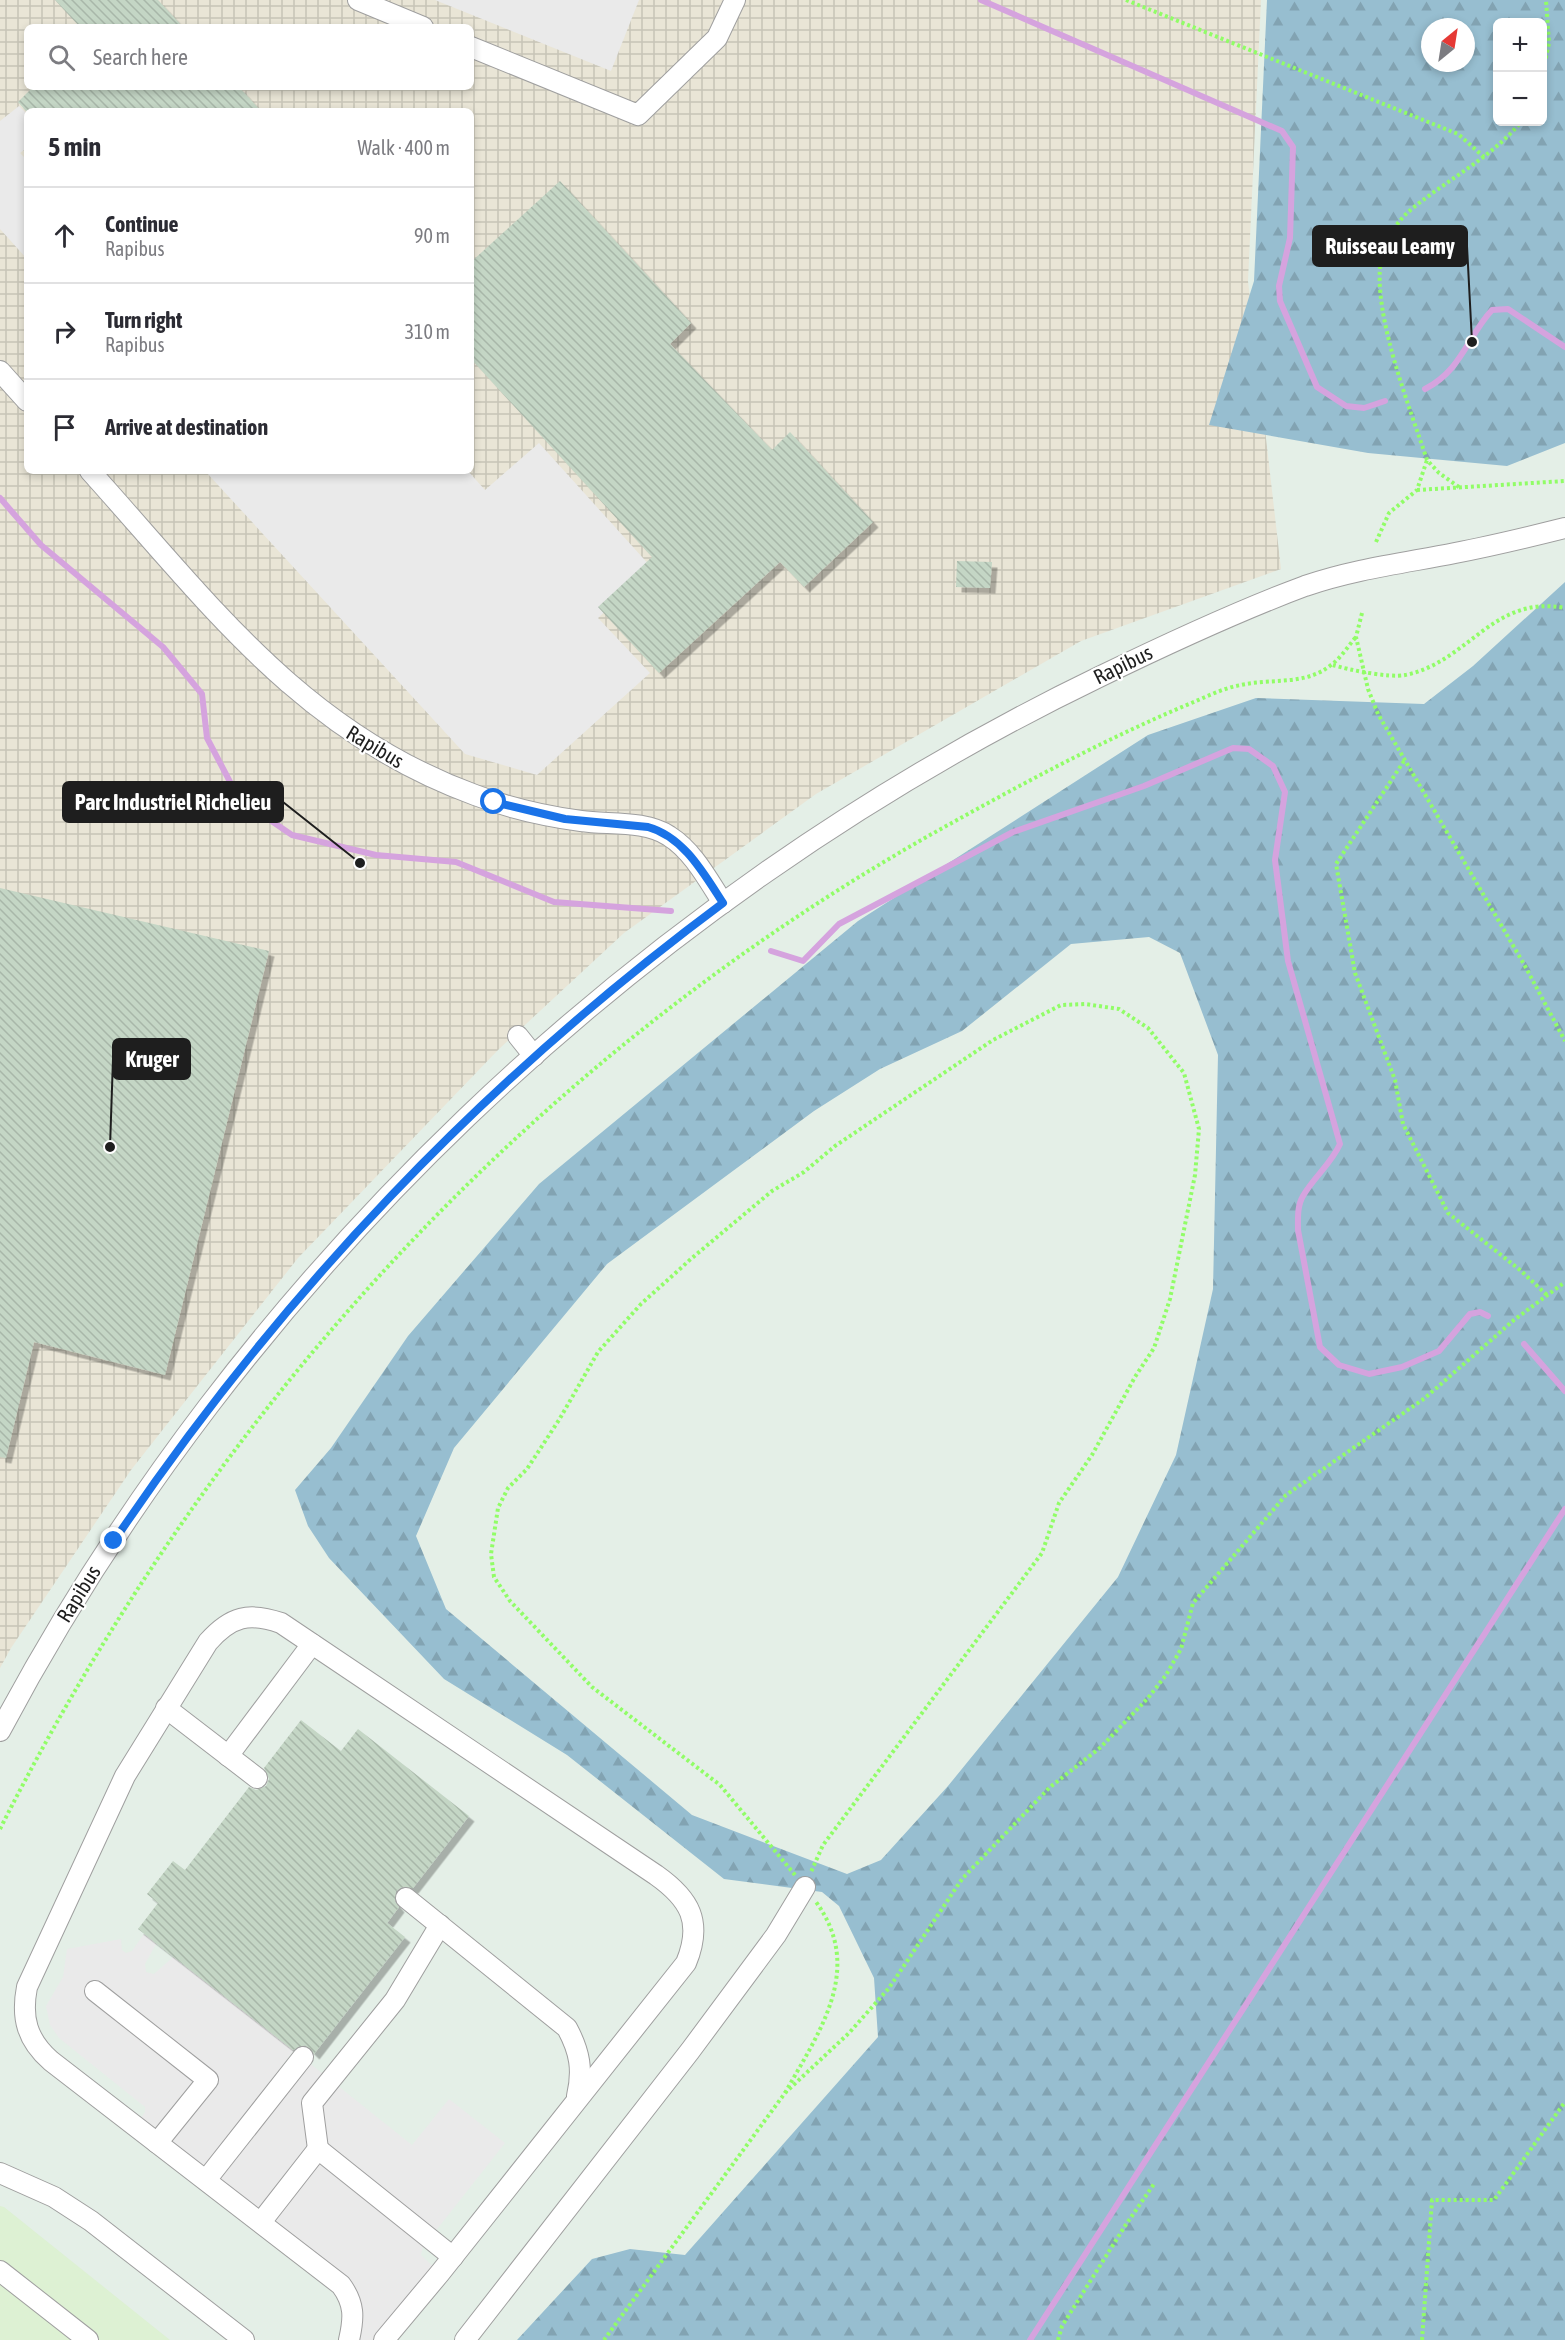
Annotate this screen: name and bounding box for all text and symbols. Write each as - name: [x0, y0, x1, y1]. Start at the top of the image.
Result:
- north arrow: [1421, 18, 1475, 72]
- map controls: [1493, 18, 1547, 126]
- button: +: [1493, 18, 1547, 72]
- search box: [24, 24, 474, 90]
- icon: search: [45, 41, 78, 74]
- text: Search here: [93, 44, 188, 70]
- button: −: [1493, 72, 1547, 126]
- text: 5 min: [48, 132, 101, 162]
- text: Walk · 400 m: [358, 136, 450, 159]
- text: Continue: [105, 211, 179, 237]
- icon: ahead: [48, 219, 81, 252]
- text: 90 m: [414, 224, 450, 247]
- callout: Ruisseau Leamy: [1313, 226, 1467, 266]
- text: Ruisseau Leamy: [1325, 233, 1455, 259]
- text: Rapibus: [105, 237, 165, 260]
- text: Turn right: [105, 307, 182, 333]
- icon: right: [48, 315, 81, 348]
- text: 310 m: [405, 320, 450, 343]
- text: Rapibus: [105, 333, 165, 356]
- icon: arrive: [48, 411, 81, 444]
- text: Arrive at destination: [105, 414, 268, 440]
- street label: Rapibus: [1089, 640, 1156, 689]
- street label: Rapibus: [343, 720, 409, 773]
- callout: Parc Industriel Richelieu: [63, 782, 283, 822]
- route start: [480, 788, 506, 814]
- text: Parc Industriel Richelieu: [75, 789, 271, 815]
- callout: Kruger: [113, 1039, 190, 1079]
- text: Kruger: [125, 1046, 179, 1072]
- route end: [100, 1527, 126, 1553]
- street label: Rapibus: [51, 1561, 105, 1626]

